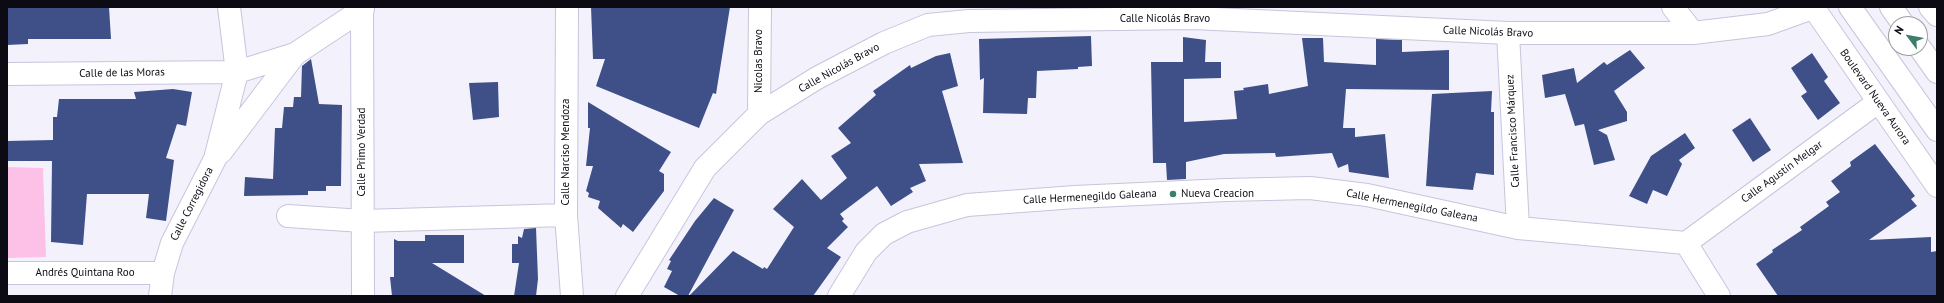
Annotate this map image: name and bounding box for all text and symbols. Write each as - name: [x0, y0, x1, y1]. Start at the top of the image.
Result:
- street label: Calle Nicolás Bravo: [1120, 12, 1210, 26]
- north arrow: [1888, 16, 1928, 56]
- text: N: [1891, 23, 1907, 37]
- street label: Calle Nicolás Bravo: [1443, 24, 1533, 40]
- street label: Nicolas Bravo: [752, 29, 766, 93]
- street label: Calle Nicolás Bravo: [796, 40, 882, 96]
- street label: Boulevard Nueva Aurora: [1837, 47, 1913, 147]
- street label: Calle de las Moras: [79, 66, 165, 80]
- street label: Calle Francisco Márquez: [1503, 74, 1523, 188]
- street label: Calle Narciso Mendoza: [559, 99, 573, 205]
- street label: Calle Primo Verdad: [355, 108, 369, 196]
- street label: Calle Agustín Melgar: [1739, 138, 1825, 206]
- street label: Calle Corregidora: [168, 165, 216, 243]
- street label: Calle Hermenegildo Galeana: [1023, 187, 1157, 207]
- place label: Nueva Creacion: [1181, 187, 1254, 201]
- street label: Calle Hermenegildo Galeana: [1345, 187, 1479, 225]
- marker: Nueva Creacion: [1168, 189, 1178, 199]
- street label: Andrés Quintana Roo: [35, 266, 135, 280]

